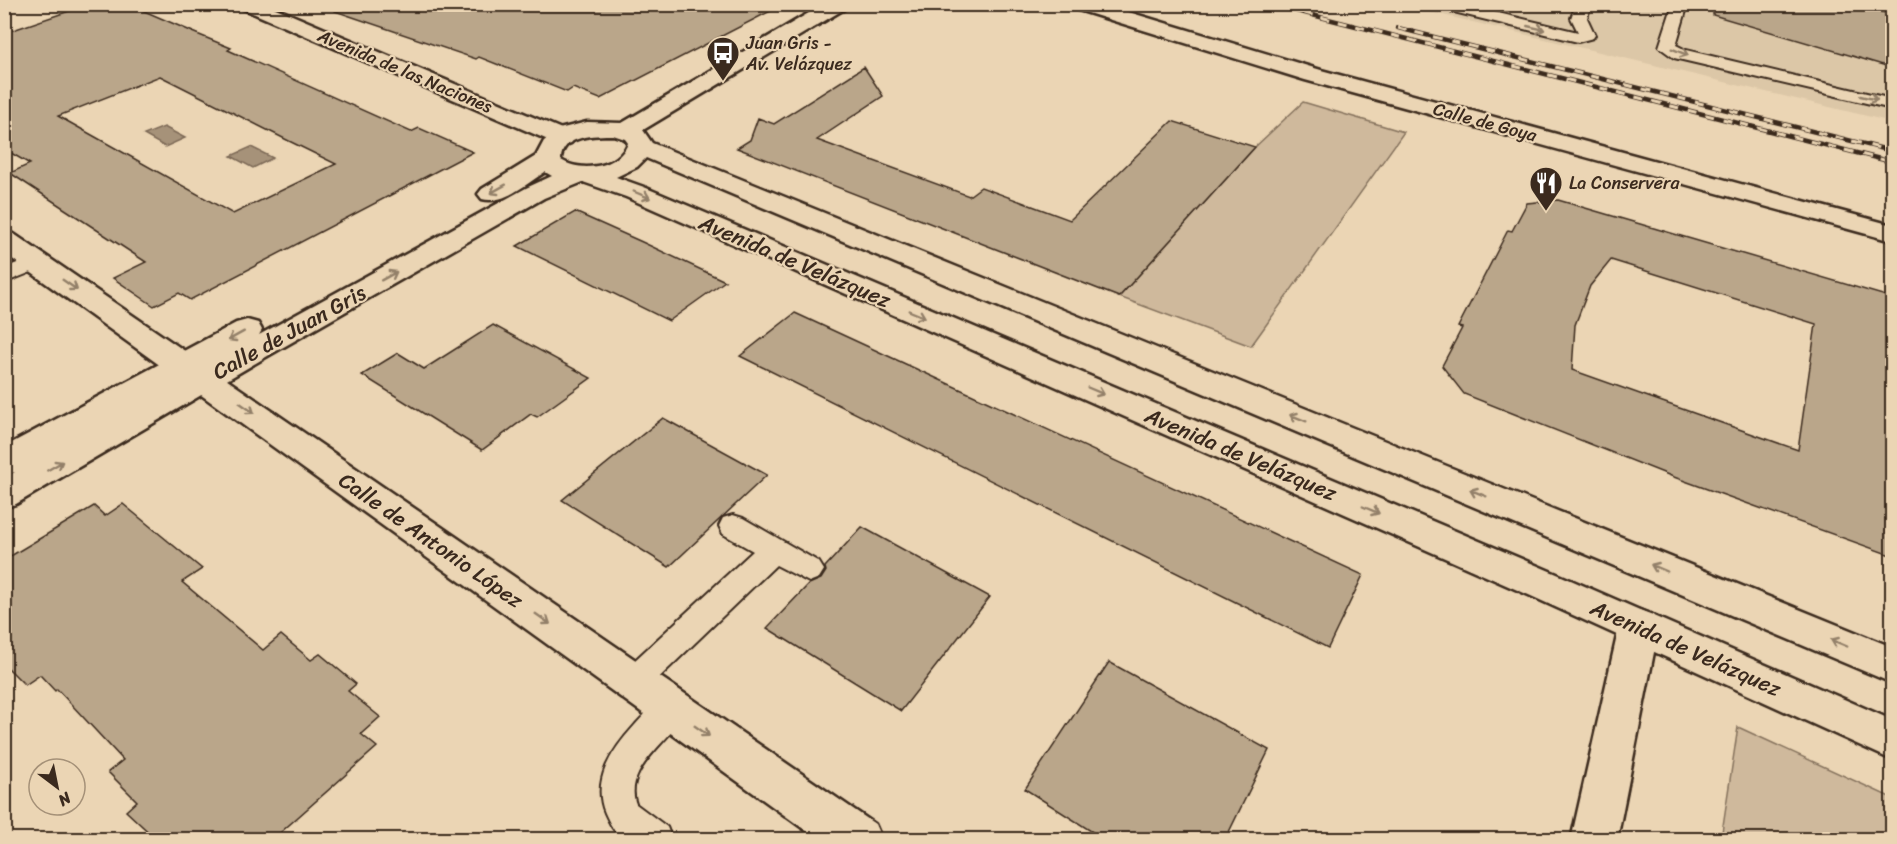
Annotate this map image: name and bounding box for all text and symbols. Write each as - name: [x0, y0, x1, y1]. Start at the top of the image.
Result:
- street label: Avenida de las Naciones: [312, 19, 498, 123]
- one-way arrow: [1526, 22, 1545, 34]
- place label: Juan Gris - Av. Velázquez: [745, 27, 852, 80]
- bus stop icon: Juan Gris - Av. Velázquez: [705, 35, 741, 82]
- one-way arrow: [1670, 47, 1688, 58]
- street label: Calle de Goya: [1430, 93, 1541, 151]
- one-way arrow: [1859, 93, 1878, 105]
- restaurant icon: La Conservera: [1528, 165, 1564, 212]
- place label: La Conservera: [1569, 167, 1680, 199]
- one-way arrow: [490, 184, 507, 196]
- one-way arrow: [632, 190, 650, 201]
- street label: Avenida de Velázquez: [692, 203, 898, 319]
- one-way arrow: [380, 269, 397, 281]
- street label: Calle de Juan Gris: [205, 274, 373, 390]
- one-way arrow: [61, 279, 78, 291]
- one-way arrow: [907, 309, 926, 320]
- one-way arrow: [228, 330, 245, 342]
- one-way arrow: [1086, 386, 1105, 397]
- street label: Avenida de Velázquez: [1138, 396, 1344, 512]
- one-way arrow: [238, 402, 255, 414]
- one-way arrow: [1290, 412, 1308, 423]
- one-way arrow: [46, 460, 63, 472]
- street label: Calle de Antonio López: [330, 461, 532, 619]
- one-way arrow: [1470, 487, 1488, 498]
- one-way arrow: [1362, 505, 1380, 517]
- one-way arrow: [1650, 561, 1668, 573]
- street label: Avenida de Velázquez: [1583, 588, 1788, 708]
- one-way arrow: [534, 613, 550, 625]
- one-way arrow: [1830, 637, 1848, 648]
- one-way arrow: [693, 725, 710, 737]
- north arrow: [27, 757, 87, 817]
- text: N: [52, 784, 78, 815]

